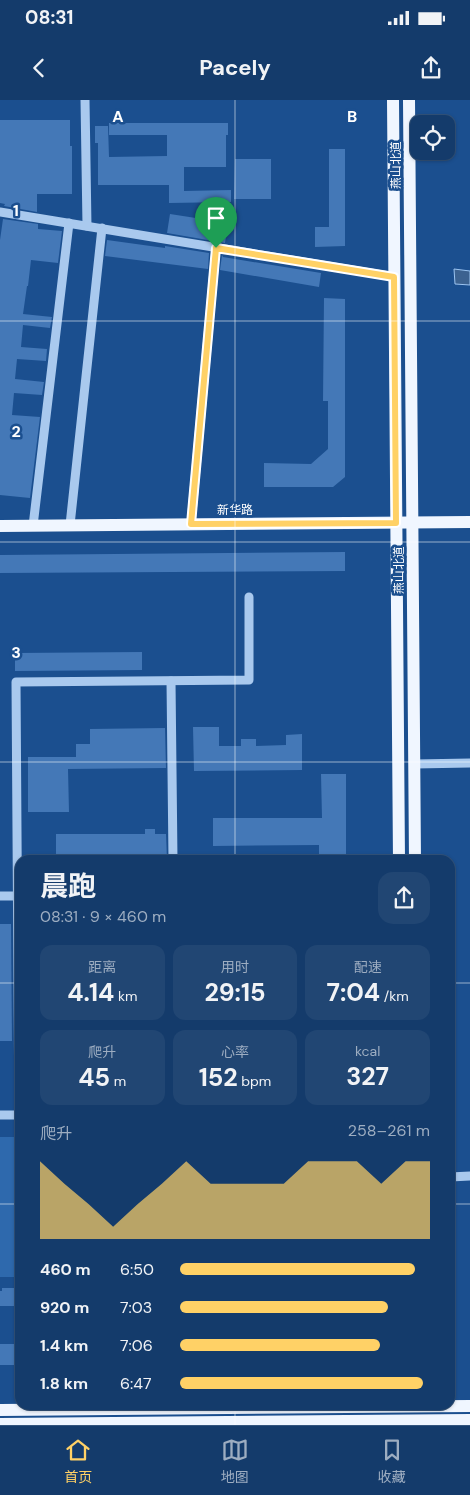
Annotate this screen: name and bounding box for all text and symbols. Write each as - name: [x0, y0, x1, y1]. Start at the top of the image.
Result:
- text: 08:31: [25, 5, 73, 30]
- text: Pacely: [199, 53, 271, 82]
- icon: back: [25, 54, 53, 82]
- icon: share: [417, 54, 445, 82]
- text: A: [112, 106, 124, 127]
- text: B: [347, 106, 357, 127]
- map controls: [410, 115, 455, 160]
- button: locate: [410, 115, 455, 160]
- street label: 燕山北道: [388, 141, 404, 189]
- pin: [195, 197, 237, 248]
- text: 1: [13, 200, 19, 221]
- icon: arrive: [202, 204, 230, 232]
- text: 2: [11, 421, 21, 442]
- street label: 新华路: [217, 502, 253, 518]
- street label: 燕山北道: [391, 546, 407, 594]
- text: 3: [11, 642, 21, 663]
- text: 晨跑: [40, 868, 96, 905]
- button: share: [378, 872, 430, 924]
- text: 08:31 · 9 × 460 m: [40, 906, 166, 927]
- text: 距离: [88, 958, 116, 976]
- text: 用时: [221, 958, 249, 976]
- text: 配速: [354, 958, 382, 976]
- text: 4.14: [67, 976, 114, 1009]
- text: 29:15: [204, 976, 266, 1009]
- text: 7:04: [326, 976, 380, 1009]
- text: km: [114, 987, 138, 1005]
- text: /km: [380, 987, 409, 1005]
- text: kcal: [355, 1042, 380, 1060]
- text: 爬升: [88, 1043, 116, 1061]
- text: 心率: [221, 1043, 249, 1061]
- text: 327: [346, 1060, 389, 1093]
- text: 45: [78, 1061, 110, 1094]
- text: 152: [199, 1061, 238, 1094]
- text: m: [110, 1072, 126, 1090]
- text: bpm: [238, 1072, 271, 1090]
- text: 258–261 m: [348, 1120, 430, 1141]
- text: 爬升: [40, 1123, 72, 1144]
- text: 460 m: [40, 1259, 91, 1280]
- text: 6:50: [120, 1259, 154, 1280]
- text: 920 m: [40, 1297, 89, 1318]
- text: 7:03: [120, 1297, 152, 1318]
- text: 1.4 km: [40, 1335, 88, 1356]
- text: 7:06: [120, 1335, 153, 1356]
- text: 1.8 km: [40, 1373, 88, 1394]
- text: 6:47: [120, 1373, 152, 1394]
- tab: 首页: [64, 1436, 92, 1486]
- tab: 地图: [221, 1436, 249, 1486]
- tab: 收藏: [378, 1436, 406, 1486]

